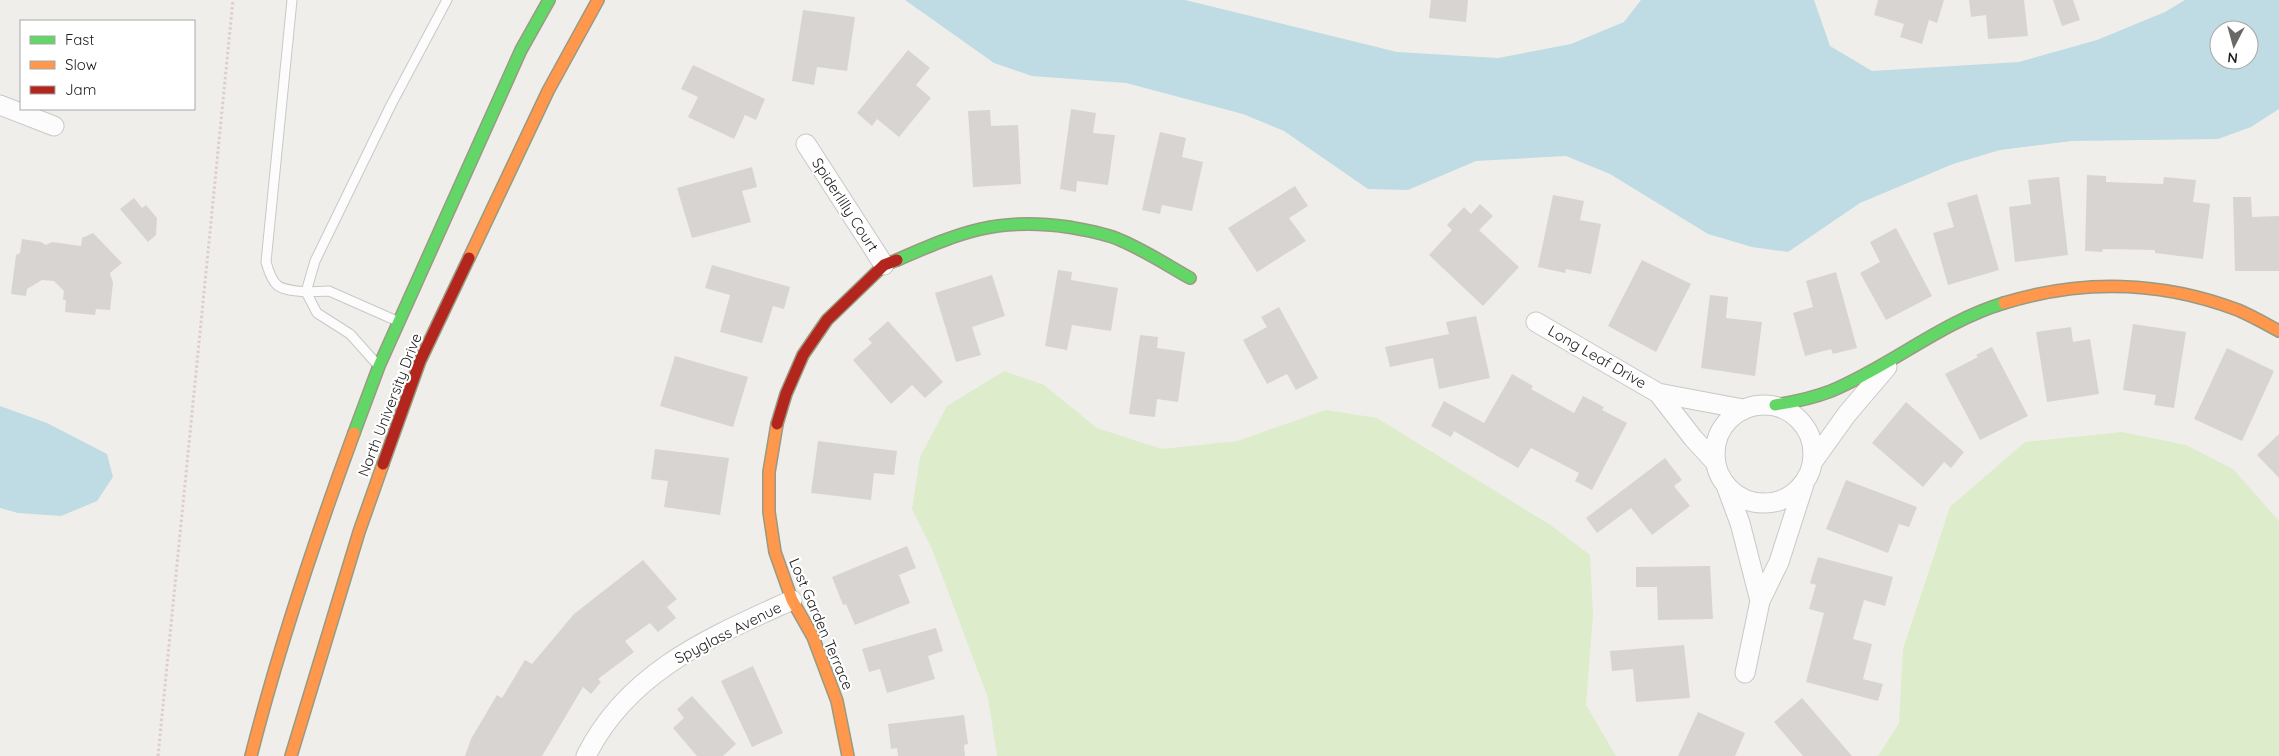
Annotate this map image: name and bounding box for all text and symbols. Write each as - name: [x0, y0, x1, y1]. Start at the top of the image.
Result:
- legend: [20, 20, 195, 110]
- north arrow: [2209, 20, 2259, 70]
- text: Fast: [65, 30, 94, 49]
- text: N: [2227, 48, 2239, 67]
- text: Slow: [65, 55, 97, 74]
- text: Jam: [65, 80, 96, 99]
- street label: Spiderlilly Court: [808, 154, 883, 255]
- street label: Long Leaf Drive: [1545, 321, 1650, 392]
- street label: North University Drive: [353, 330, 426, 479]
- street label: Lost Garden Terrace: [785, 555, 858, 693]
- street label: Spyglass Avenue: [671, 597, 784, 668]

